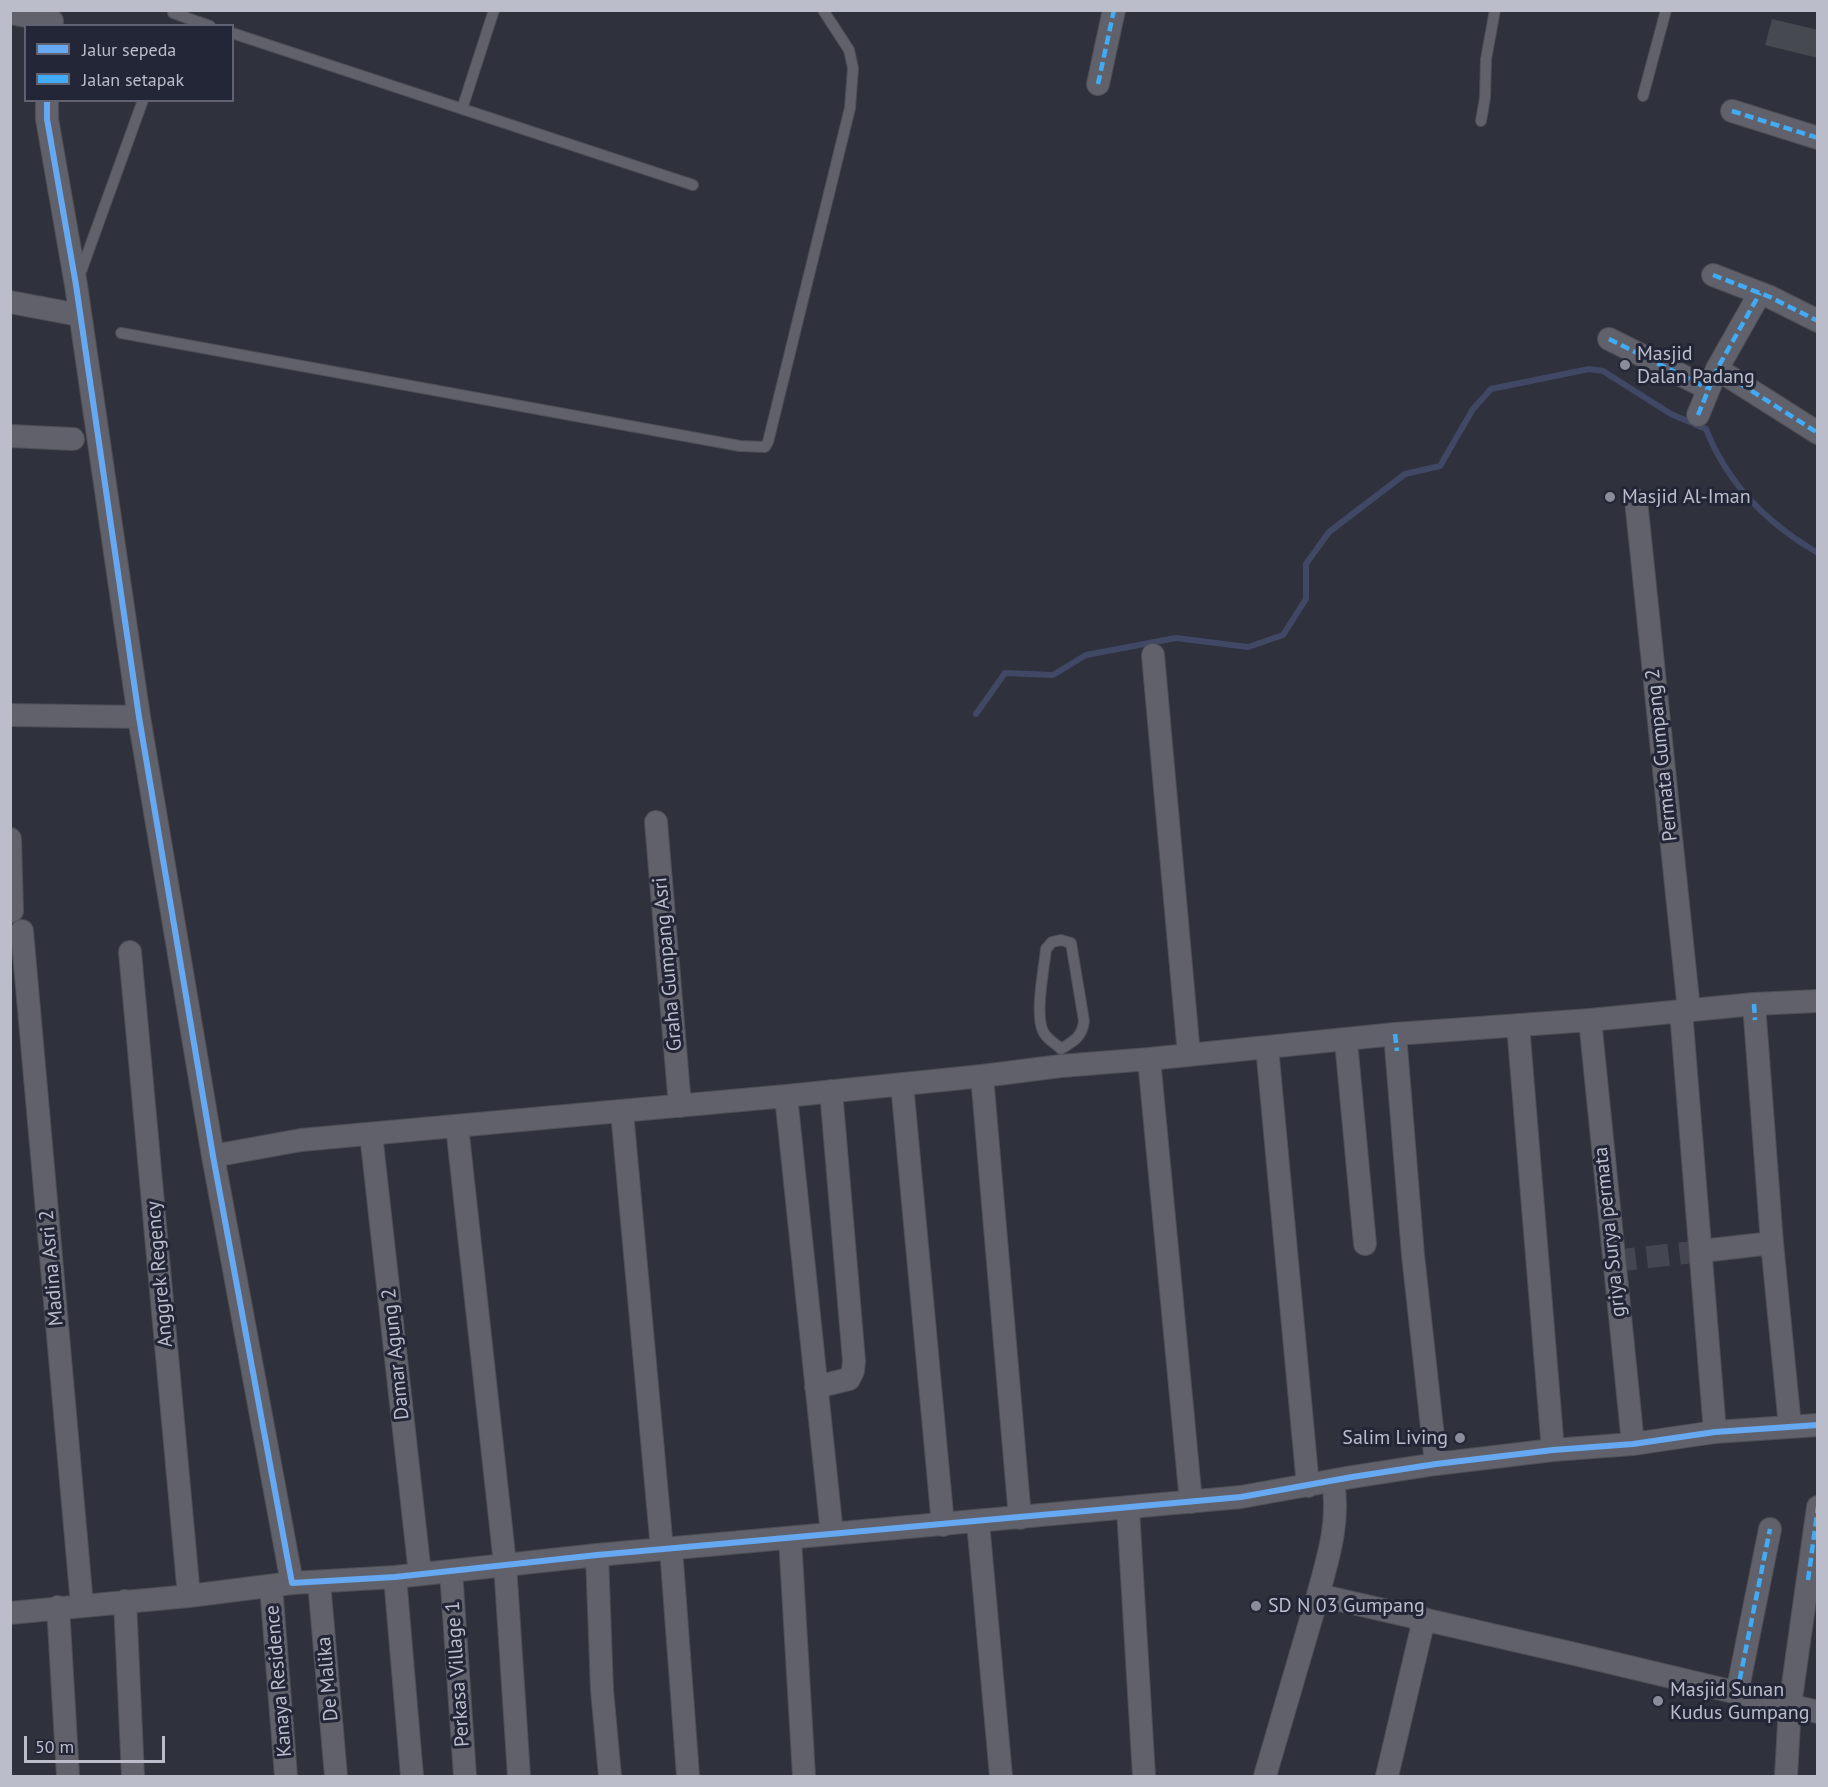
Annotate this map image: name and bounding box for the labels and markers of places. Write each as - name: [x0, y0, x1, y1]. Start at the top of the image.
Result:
- place label: Masjid Dalan Padang: [1637, 342, 1755, 389]
- marker: Masjid Dalan Padang: [1618, 358, 1632, 372]
- place label: Masjid Al-Iman: [1622, 485, 1751, 509]
- marker: Masjid Al-Iman: [1603, 490, 1617, 504]
- place label: Salim Living: [1342, 1426, 1448, 1450]
- marker: Salim Living: [1453, 1431, 1467, 1445]
- place label: SD N 03 Gumpang: [1268, 1594, 1425, 1618]
- marker: SD N 03 Gumpang: [1249, 1599, 1263, 1613]
- place label: Masjid Sunan Kudus Gumpang: [1670, 1678, 1809, 1725]
- marker: Masjid Sunan Kudus Gumpang: [1651, 1694, 1665, 1708]

